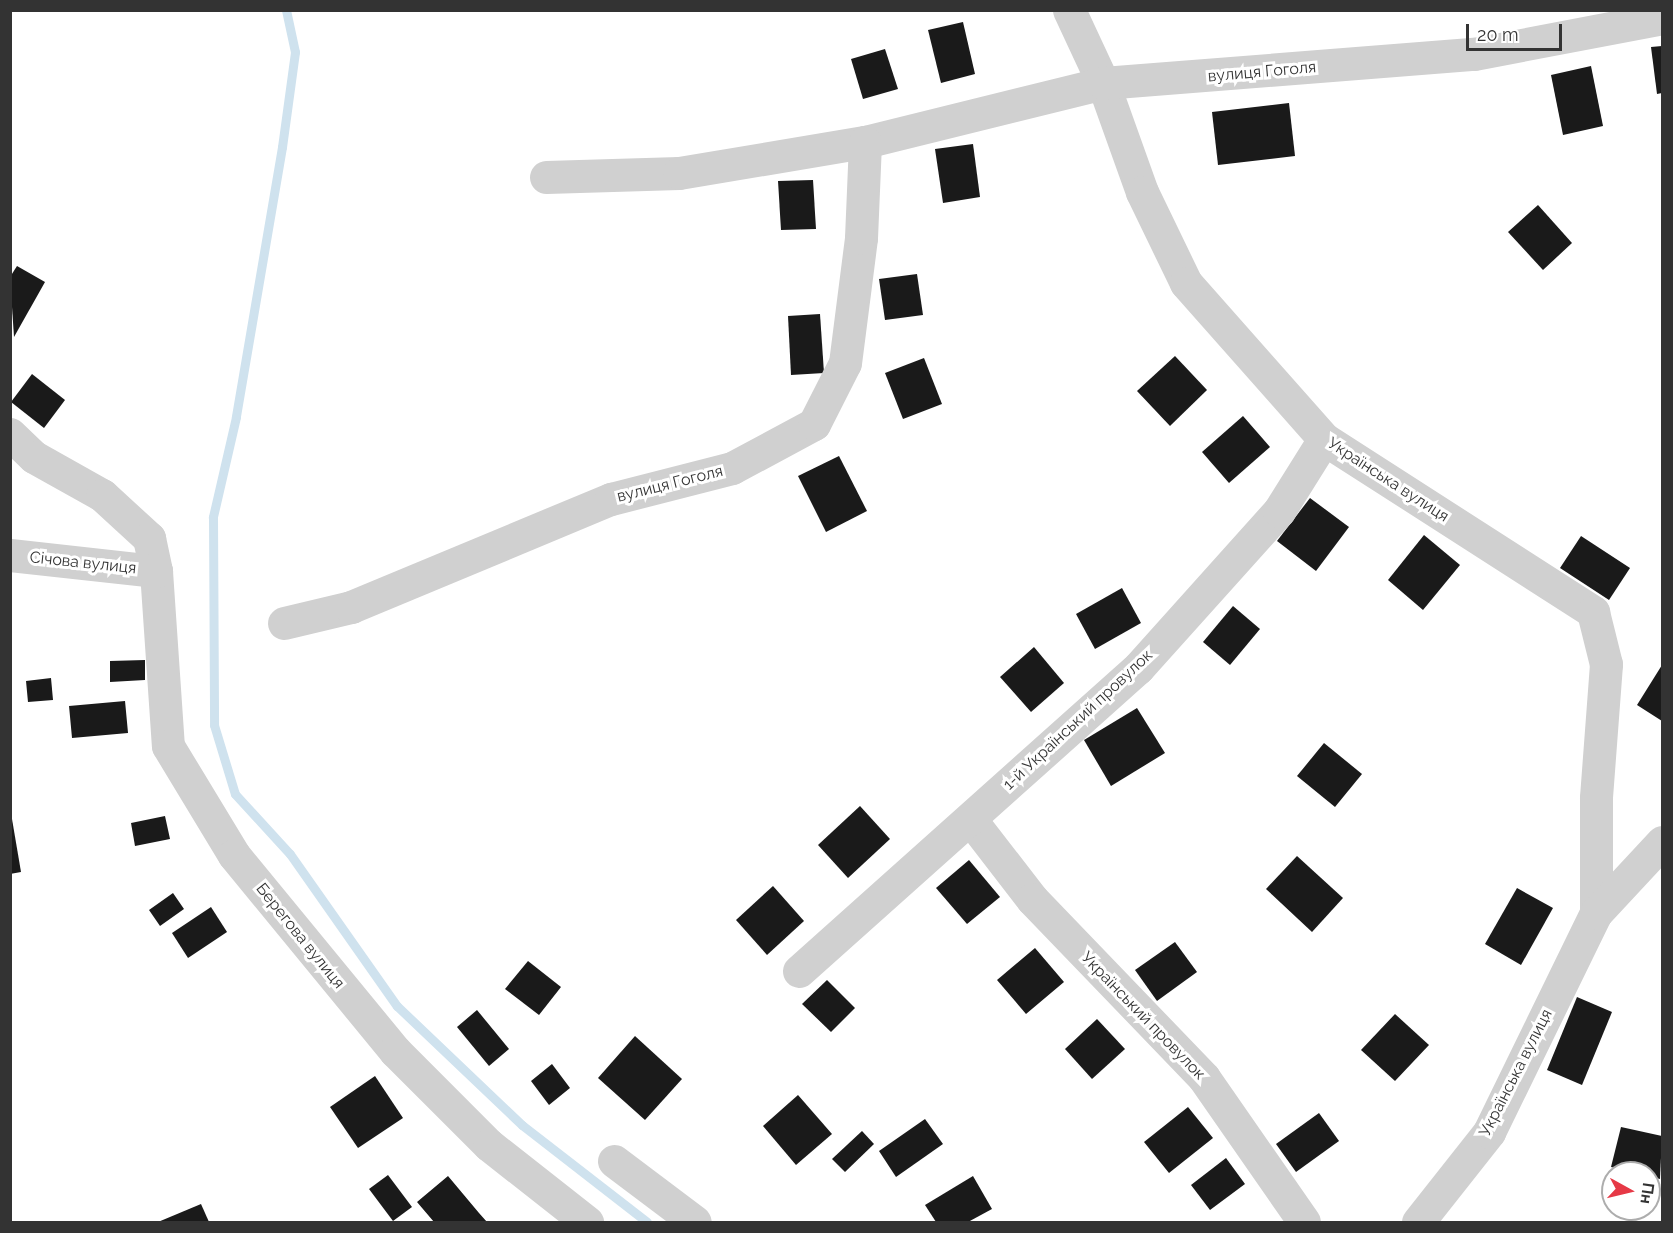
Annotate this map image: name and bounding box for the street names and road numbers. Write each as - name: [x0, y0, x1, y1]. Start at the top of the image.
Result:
- street label: вулиця Гоголя: [1207, 58, 1317, 86]
- street label: Українська вулиця: [1324, 434, 1452, 526]
- street label: вулиця Гоголя: [615, 462, 725, 506]
- street label: Січова вулиця: [29, 548, 137, 578]
- street label: 1-й Український провулок: [999, 646, 1157, 794]
- street label: Берегова вулиця: [252, 880, 348, 992]
- street label: Український провулок: [1077, 948, 1209, 1084]
- street label: Українська вулиця: [1476, 1006, 1556, 1140]

